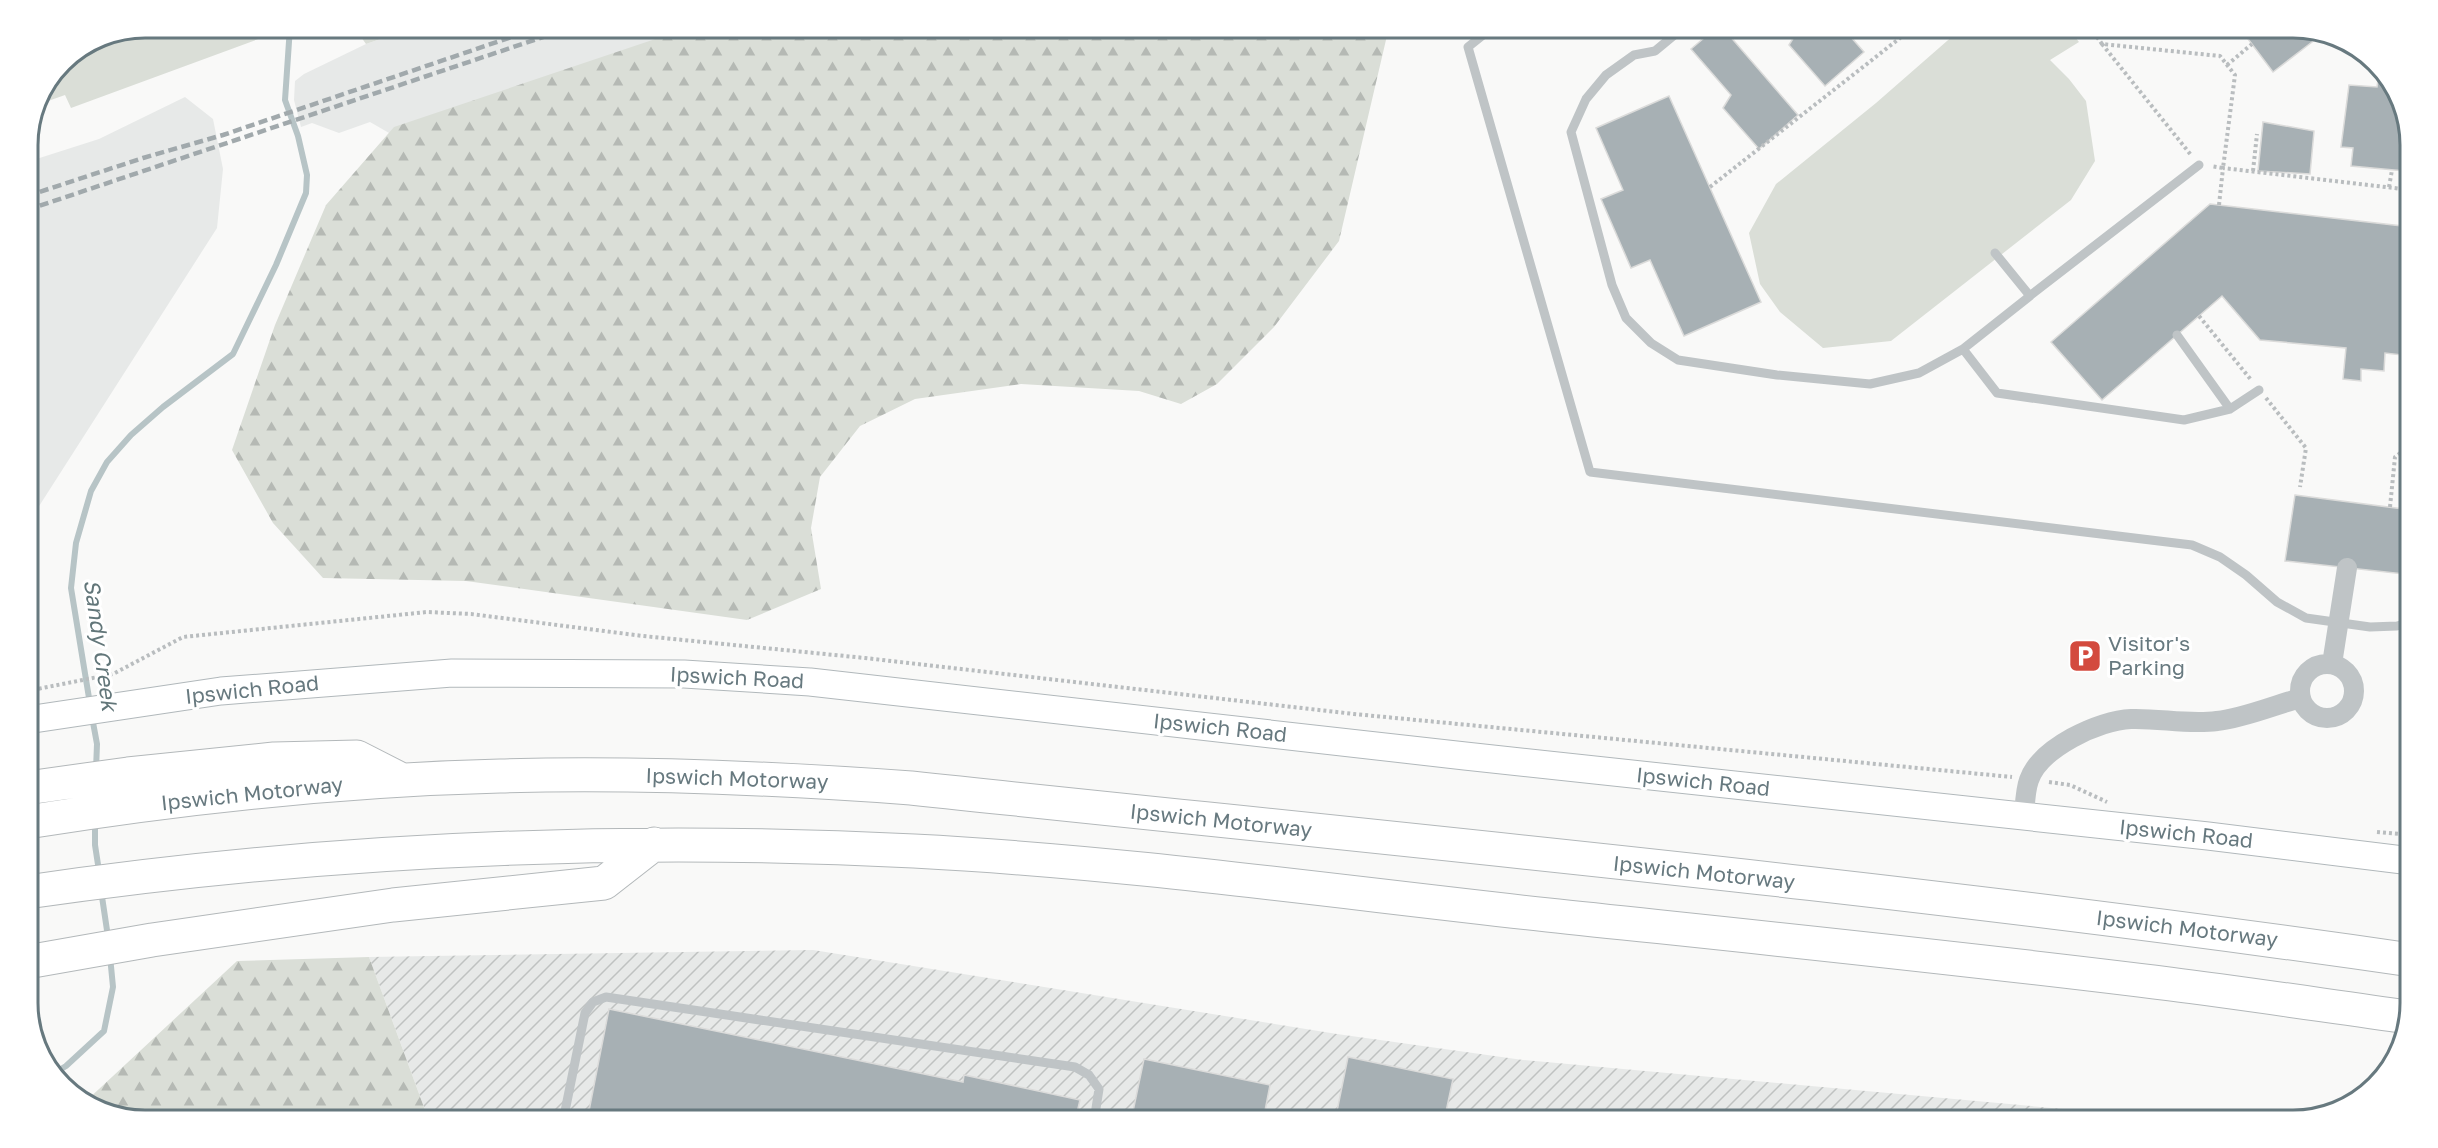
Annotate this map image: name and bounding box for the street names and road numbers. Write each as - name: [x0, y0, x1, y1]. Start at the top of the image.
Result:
- street label: Ipswich Road: [669, 661, 805, 693]
- street label: Ipswich Road: [184, 669, 320, 709]
- street label: Ipswich Road: [1152, 707, 1288, 747]
- street label: Ipswich Road: [1635, 761, 1771, 801]
- street label: Ipswich Motorway: [645, 762, 829, 794]
- street label: Ipswich Motorway: [160, 770, 344, 815]
- street label: Ipswich Motorway: [1129, 798, 1314, 843]
- street label: Ipswich Road: [2118, 813, 2254, 853]
- street label: Ipswich Motorway: [1612, 850, 1797, 895]
- street label: Ipswich Motorway: [2095, 904, 2280, 952]

